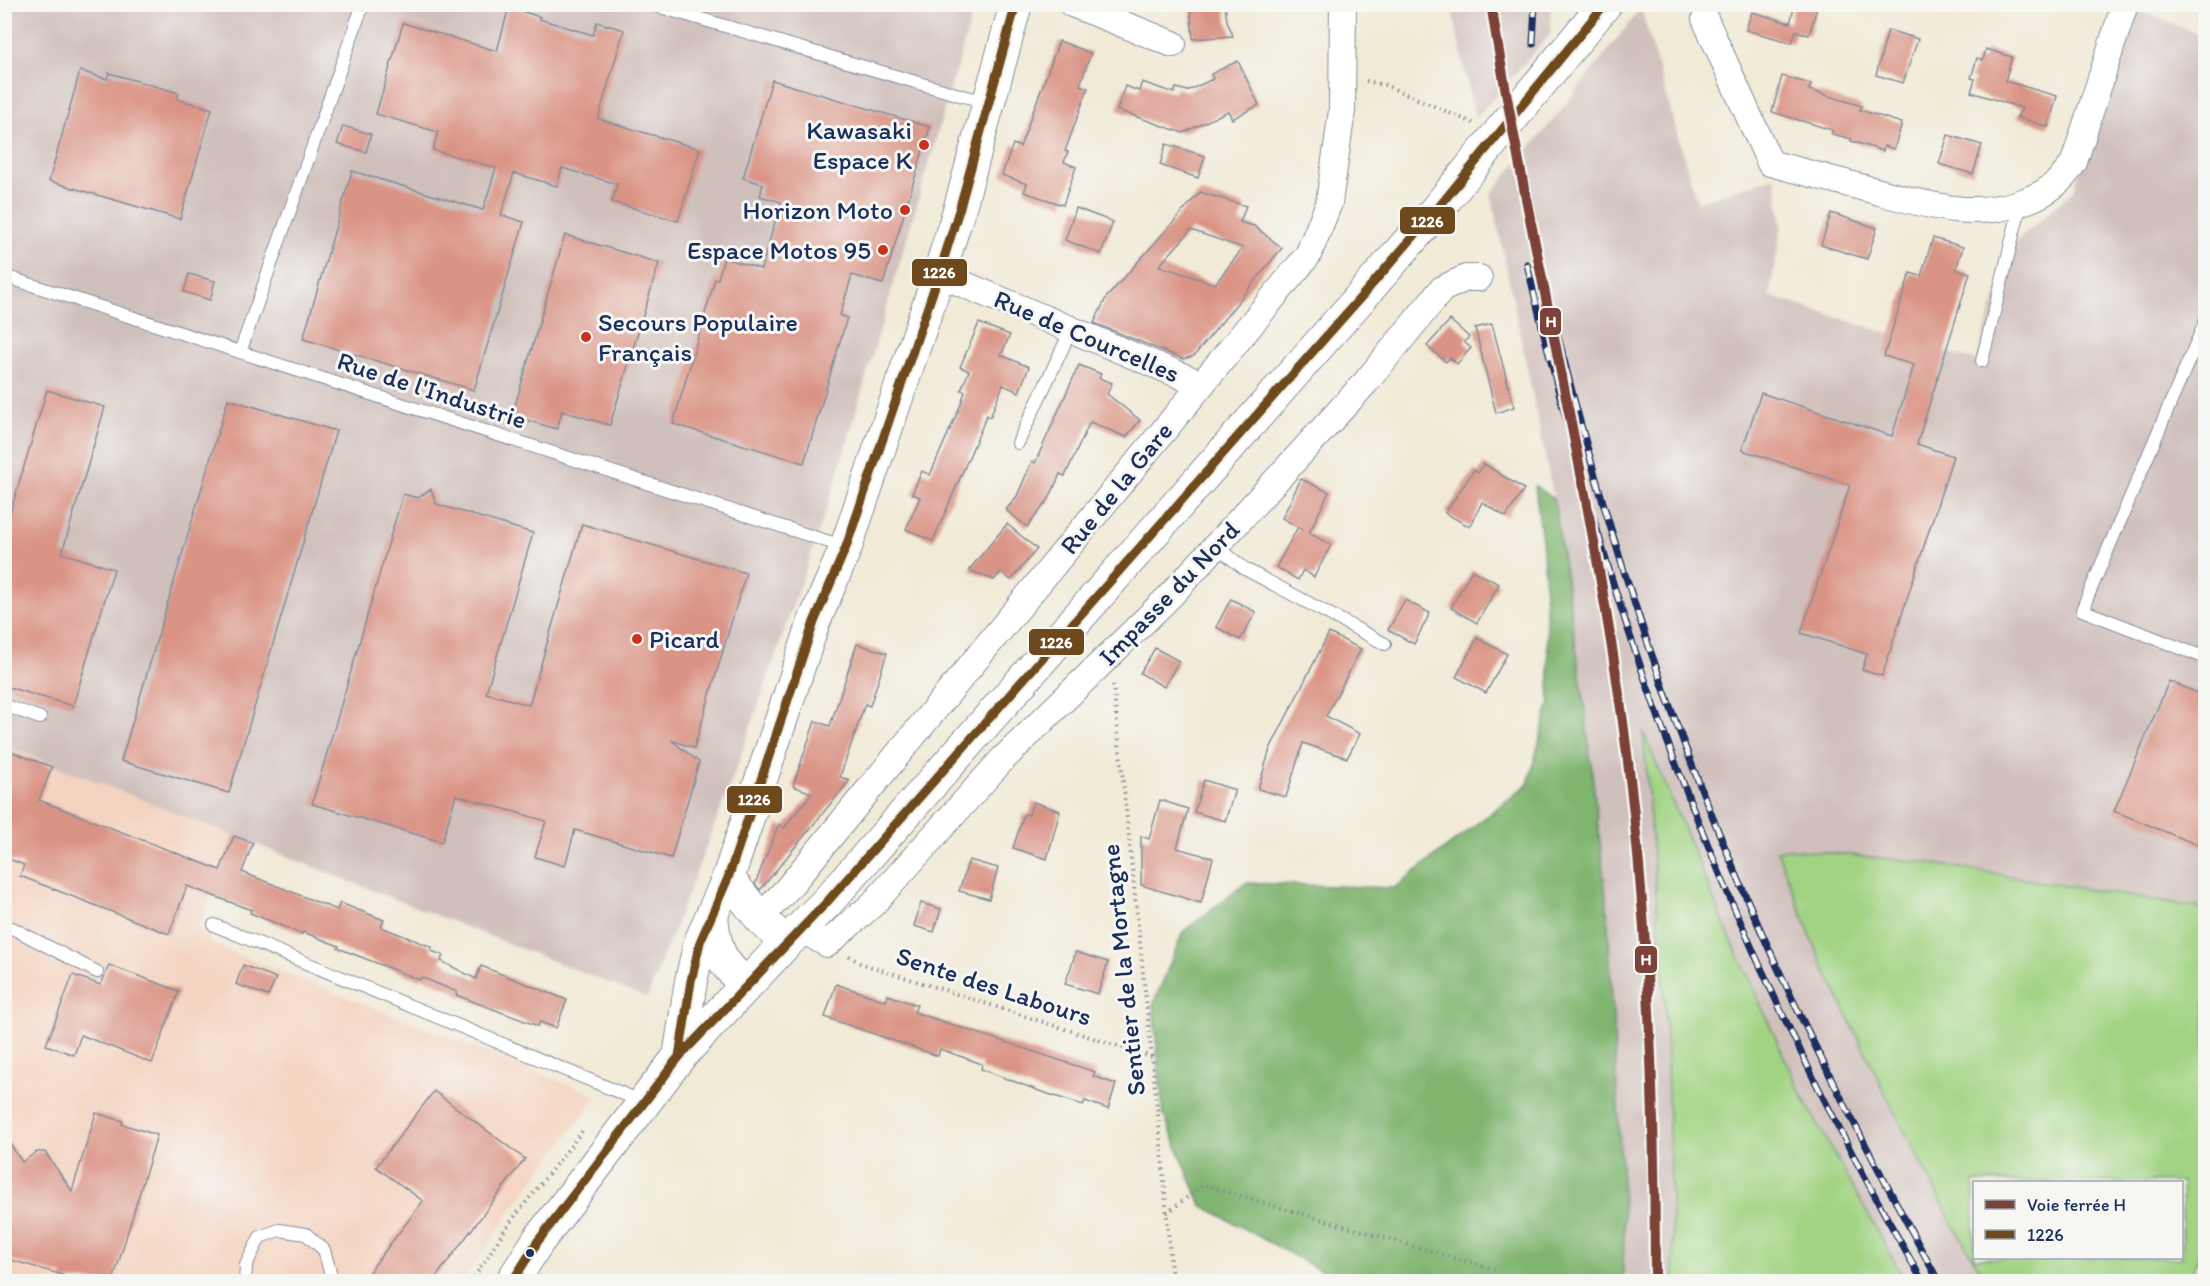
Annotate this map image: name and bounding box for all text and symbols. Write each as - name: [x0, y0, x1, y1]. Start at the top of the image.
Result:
- place label: Kawasaki Espace K: [806, 114, 912, 176]
- marker: Kawasaki Espace K: [917, 138, 931, 152]
- place label: Horizon Moto: [742, 194, 893, 226]
- marker: Horizon Moto: [898, 203, 912, 217]
- line badge: 1226: [1399, 206, 1456, 235]
- text: 1226: [1411, 212, 1444, 231]
- place label: Espace Motos 95: [687, 234, 871, 266]
- marker: Espace Motos 95: [876, 243, 890, 257]
- line badge: 1226: [911, 258, 968, 287]
- text: 1226: [923, 263, 956, 282]
- street label: Rue de Courcelles: [989, 282, 1185, 390]
- place label: Secours Populaire Français: [598, 306, 798, 368]
- line badge: H: [1539, 307, 1562, 336]
- text: H: [1545, 312, 1557, 331]
- marker: Secours Populaire Français: [579, 330, 593, 344]
- street label: Rue de l'Industrie: [333, 344, 531, 436]
- street label: Rue de la Gare: [1053, 415, 1179, 561]
- street label: Impasse du Nord: [1092, 513, 1247, 672]
- place label: Picard: [649, 623, 719, 655]
- line badge: 1226: [1028, 628, 1085, 656]
- marker: Picard: [630, 632, 644, 646]
- text: 1226: [1040, 633, 1073, 652]
- line badge: 1226: [726, 785, 783, 814]
- text: 1226: [738, 790, 771, 809]
- street label: Sentier de la Mortagne: [1094, 843, 1152, 1097]
- street label: Sente des Labours: [892, 939, 1096, 1033]
- line badge: H: [1634, 945, 1658, 974]
- text: H: [1640, 950, 1652, 969]
- legend: [1973, 1181, 2183, 1259]
- text: Voie ferrée H: [2027, 1194, 2126, 1216]
- text: 1226: [2027, 1224, 2064, 1246]
- unlabelled marker: [524, 1247, 536, 1259]

